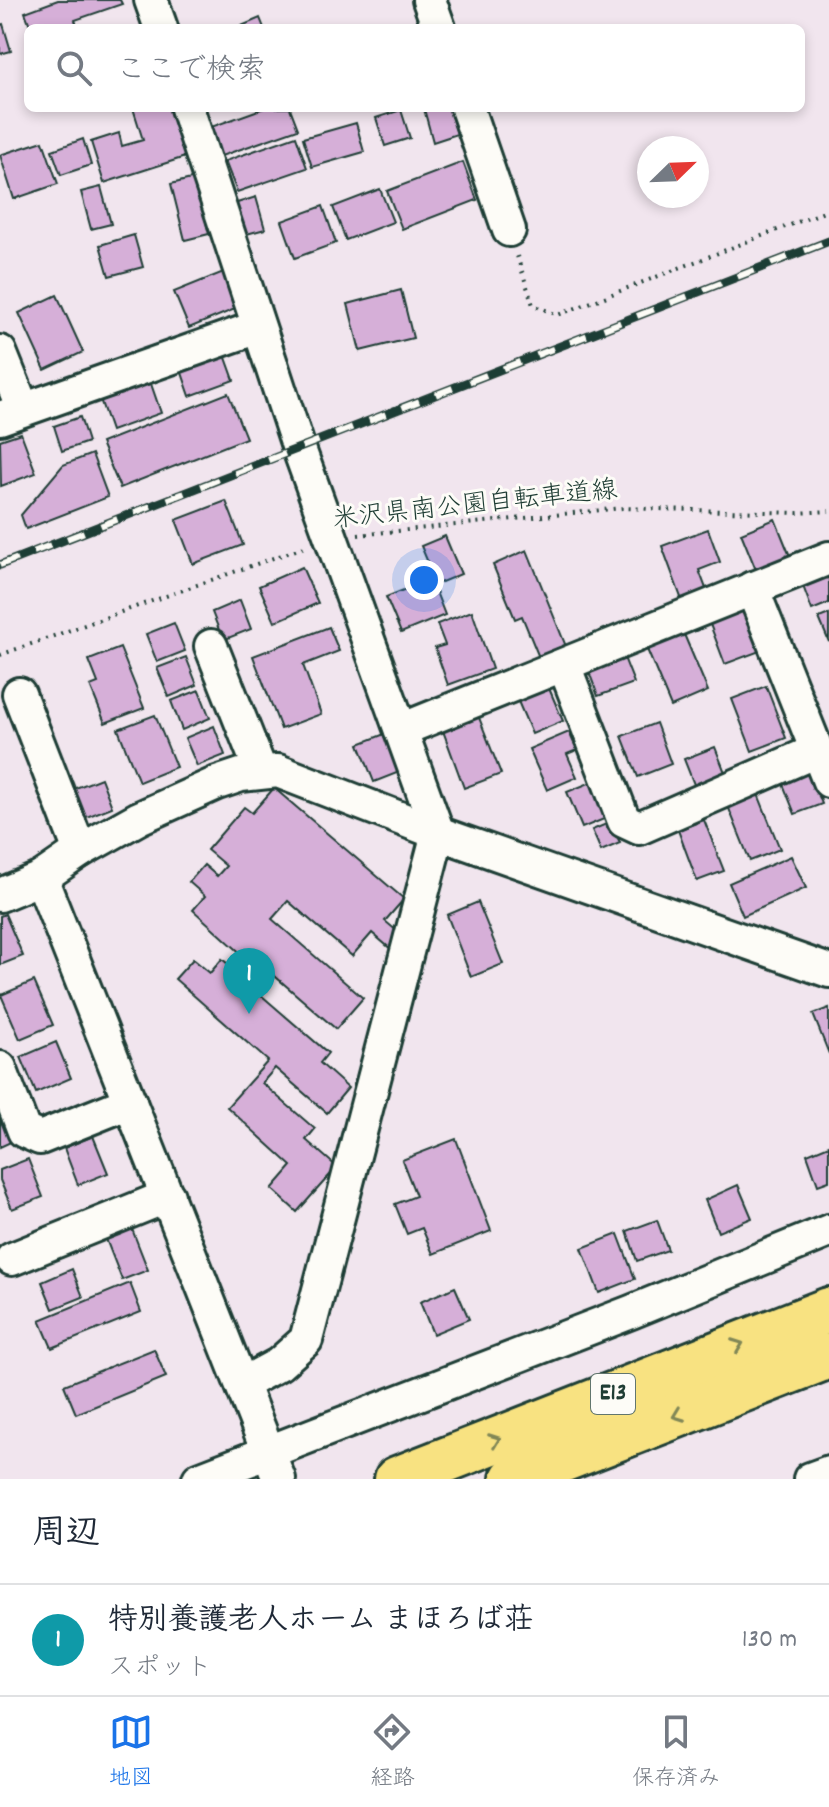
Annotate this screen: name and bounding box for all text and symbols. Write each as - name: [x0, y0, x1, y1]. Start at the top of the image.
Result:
- search box: [24, 24, 805, 112]
- icon: search: [52, 46, 96, 90]
- text: ここで検索: [116, 51, 266, 94]
- north arrow: [637, 136, 709, 208]
- street label: 米沢県南公園自転車道線: [331, 473, 619, 539]
- your location: [404, 560, 444, 600]
- pin: 1: [223, 948, 275, 1014]
- one-way arrow: [730, 1338, 744, 1355]
- road number: E13: [591, 1374, 635, 1414]
- one-way arrow: [672, 1405, 686, 1422]
- one-way arrow: [487, 1433, 501, 1450]
- text: 周辺: [32, 1511, 100, 1560]
- text: 特別養護老人ホーム まほろば荘: [108, 1601, 534, 1644]
- text: 1: [55, 1622, 61, 1659]
- text: 130 m: [742, 1622, 797, 1659]
- text: スポット: [108, 1650, 212, 1687]
- tab: 地図: [109, 1710, 153, 1795]
- tab: 経路: [370, 1710, 414, 1795]
- tab: 保存済み: [632, 1710, 720, 1795]

